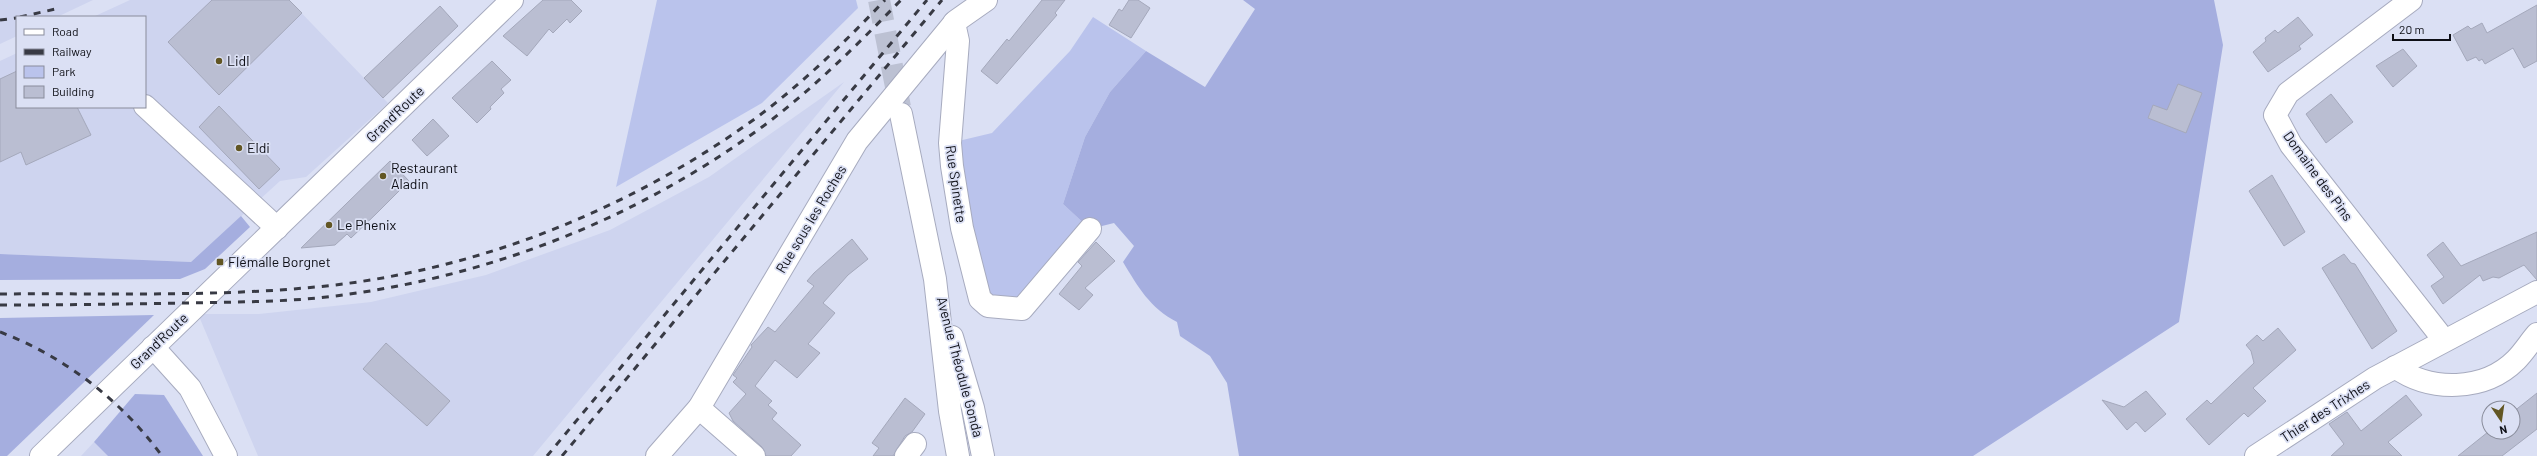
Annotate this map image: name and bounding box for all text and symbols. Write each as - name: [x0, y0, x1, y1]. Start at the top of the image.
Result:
- legend: [16, 16, 146, 108]
- scale bar: [2393, 16, 2450, 42]
- text: 20 m: [2399, 22, 2425, 36]
- text: Road: [52, 24, 79, 38]
- text: Railway: [52, 44, 92, 58]
- place label: Lidl: [227, 52, 249, 69]
- marker: Lidl: [214, 56, 224, 66]
- text: Park: [52, 64, 76, 78]
- street label: Grand'Route: [362, 82, 427, 145]
- text: Building: [52, 84, 94, 98]
- street label: Domaine des Pins: [2280, 127, 2357, 224]
- place label: Eldi: [247, 139, 270, 156]
- marker: Eldi: [234, 143, 244, 153]
- street label: Rue Spinette: [943, 144, 970, 224]
- place label: Restaurant Aladin: [391, 159, 458, 192]
- street label: Rue sous les Roches: [772, 162, 850, 276]
- marker: Restaurant Aladin: [378, 171, 388, 181]
- place label: Le Phenix: [337, 216, 397, 233]
- marker: Le Phenix: [324, 220, 334, 230]
- place label: Flémalle Borgnet: [228, 253, 331, 270]
- marker: Flémalle Borgnet: [215, 257, 225, 267]
- street label: Avenue Théodule Gonda: [934, 295, 987, 439]
- street label: Grand'Route: [126, 309, 191, 372]
- street label: Thier des Trixhes: [2277, 375, 2373, 446]
- north arrow: [2481, 400, 2521, 440]
- text: N: [2498, 423, 2508, 437]

